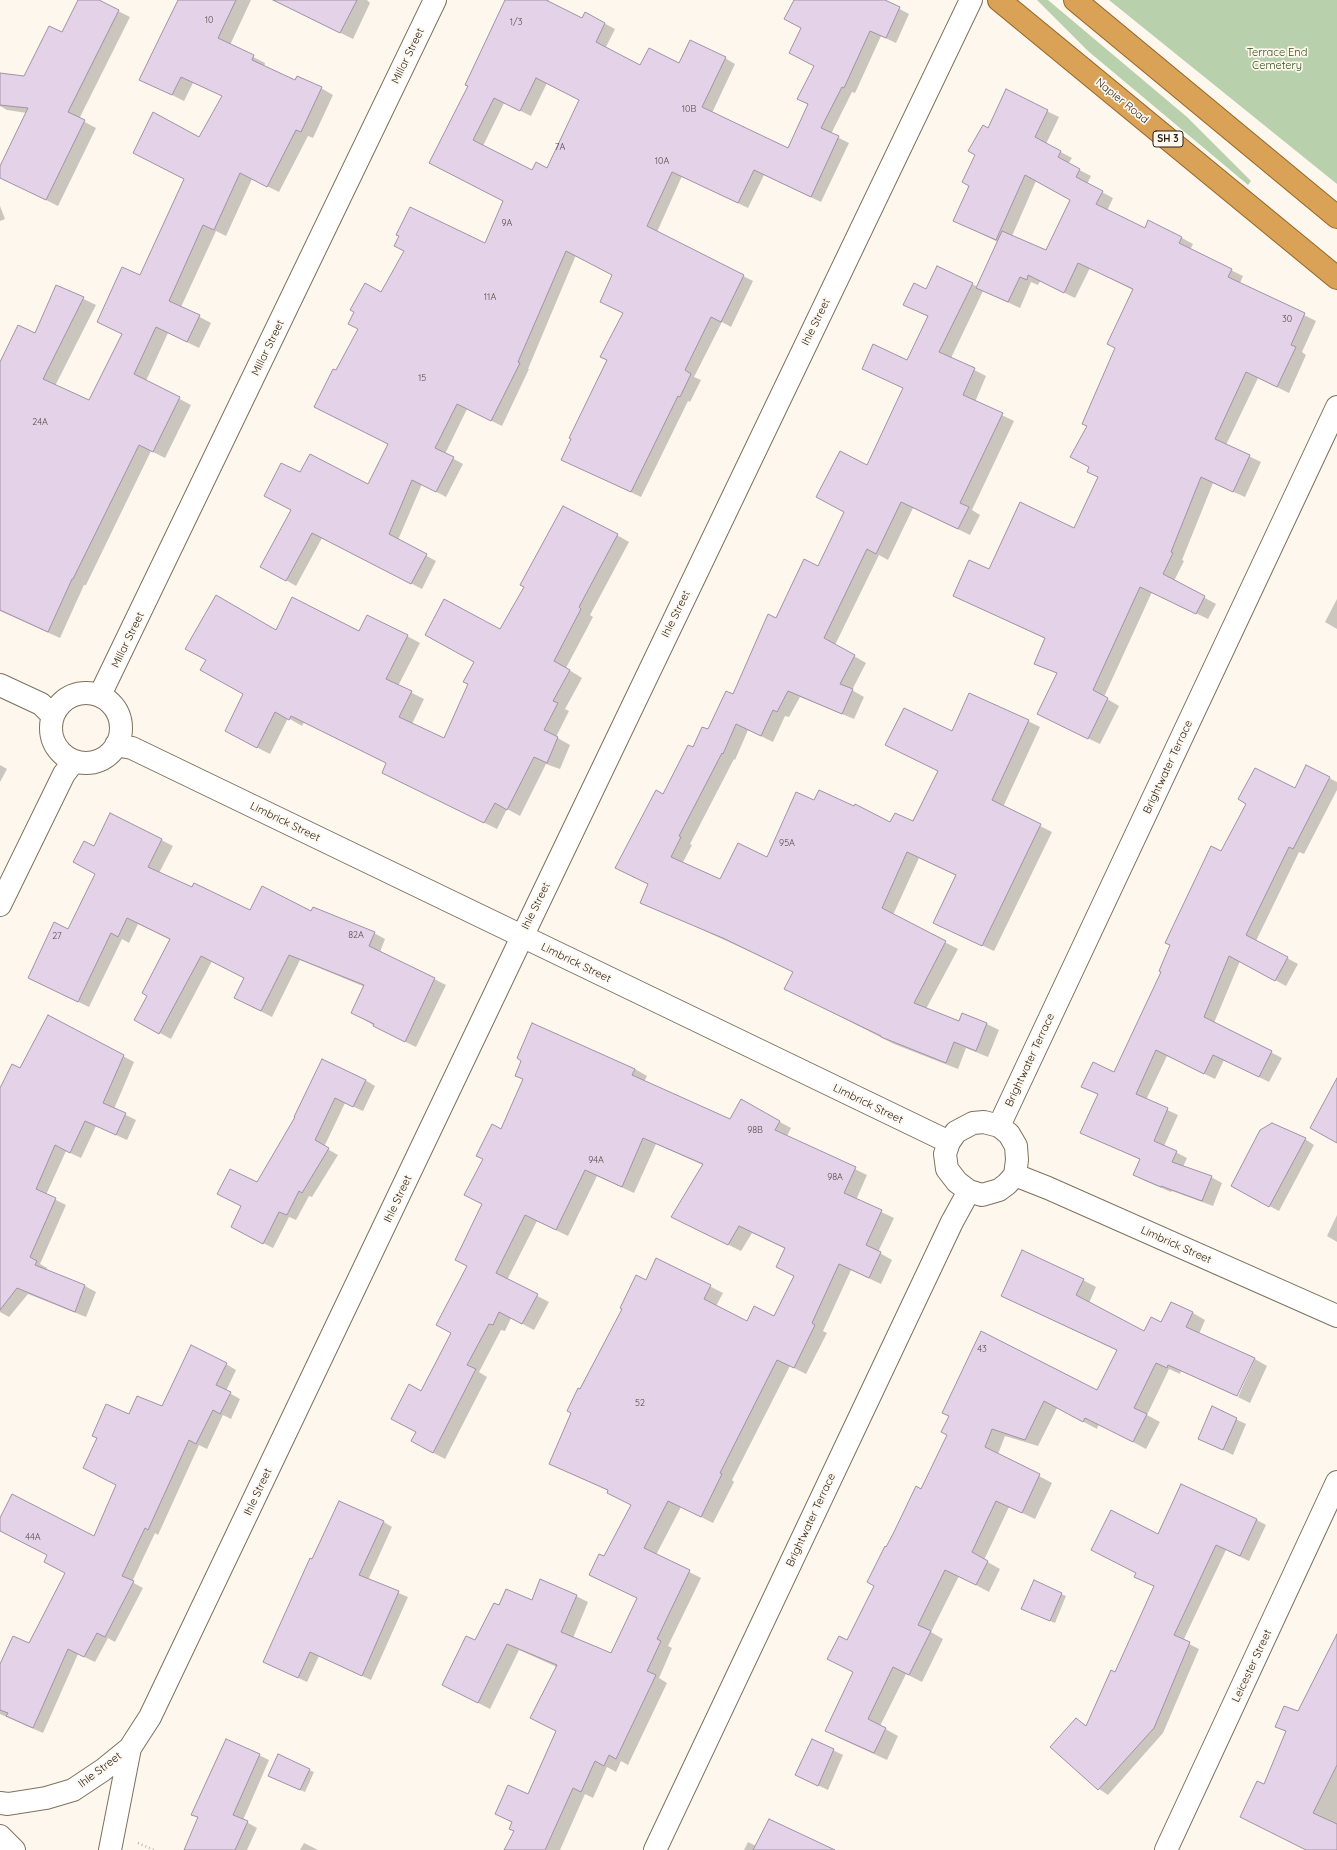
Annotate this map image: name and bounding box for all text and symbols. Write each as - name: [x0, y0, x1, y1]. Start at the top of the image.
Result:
- house number: 10: [205, 15, 213, 25]
- house number: 1/3: [510, 17, 522, 27]
- street label: Millar Street: [389, 26, 427, 86]
- park label: Terrace End Cemetery: [1247, 46, 1307, 72]
- street label: Napier Road: [1093, 76, 1151, 126]
- house number: 10B: [682, 104, 696, 114]
- road number: SH 3: [1153, 131, 1183, 147]
- house number: 7A: [555, 142, 565, 152]
- house number: 10A: [655, 156, 669, 166]
- house number: 9A: [502, 218, 512, 228]
- house number: 11A: [484, 292, 496, 302]
- street label: Ihle Street: [799, 296, 833, 348]
- house number: 30: [1282, 314, 1292, 324]
- street label: Millar Street: [249, 318, 287, 378]
- house number: 15: [418, 373, 426, 383]
- house number: 24A: [32, 417, 48, 427]
- street label: Ihle Street: [659, 588, 693, 640]
- street label: Millar Street: [109, 610, 147, 670]
- street label: Brightwater Terrace: [1141, 718, 1195, 816]
- street label: Limbrick Street: [248, 799, 322, 845]
- house number: 95A: [779, 838, 795, 848]
- street label: Ihle Street: [519, 880, 553, 932]
- house number: 82A: [348, 930, 364, 940]
- house number: 27: [52, 931, 62, 941]
- street label: Limbrick Street: [539, 940, 613, 986]
- street label: Brightwater Terrace: [1003, 1011, 1057, 1109]
- street label: Limbrick Street: [831, 1081, 905, 1127]
- house number: 98B: [747, 1125, 763, 1135]
- house number: 94A: [588, 1155, 604, 1165]
- house number: 98A: [827, 1172, 843, 1182]
- street label: Ihle Street: [381, 1173, 415, 1225]
- street label: Limbrick Street: [1139, 1223, 1213, 1267]
- house number: 43: [977, 1344, 987, 1354]
- house number: 52: [635, 1398, 645, 1408]
- street label: Ihle Street: [241, 1466, 275, 1518]
- street label: Brightwater Terrace: [784, 1471, 838, 1569]
- house number: 44A: [25, 1532, 41, 1542]
- street label: Leicester Street: [1229, 1628, 1275, 1704]
- street label: Ihle Street: [76, 1749, 124, 1791]

